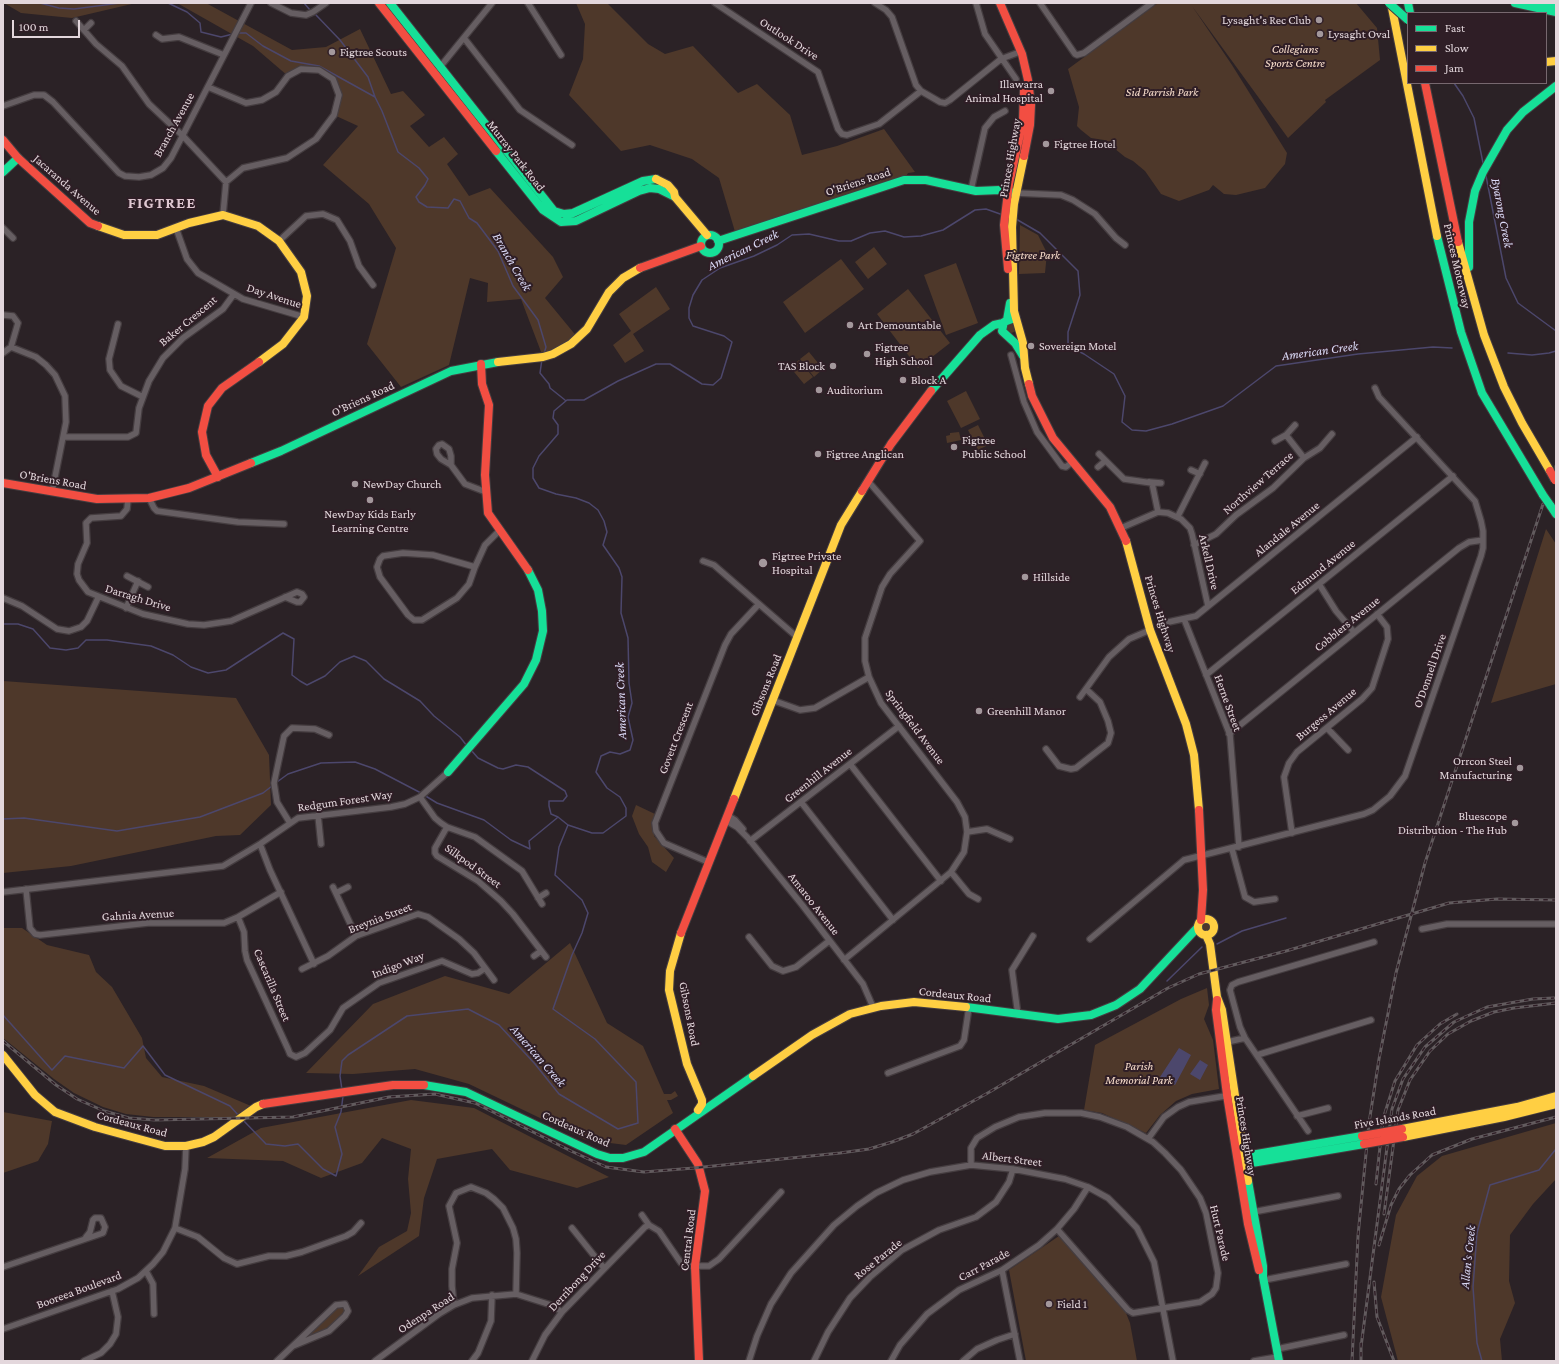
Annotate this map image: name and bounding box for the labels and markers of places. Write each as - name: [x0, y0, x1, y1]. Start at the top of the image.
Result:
- place label: Lysaght's Rec Club: [1222, 13, 1311, 27]
- marker: Lysaght's Rec Club: [1314, 15, 1324, 25]
- place label: Lysaght Oval: [1328, 27, 1390, 41]
- marker: Lysaght Oval: [1315, 29, 1325, 39]
- place label: Figtree Scouts: [340, 45, 407, 59]
- marker: Figtree Scouts: [327, 47, 337, 57]
- place label: Illawarra Animal Hospital: [965, 77, 1043, 105]
- marker: Illawarra Animal Hospital: [1046, 86, 1056, 96]
- place label: Figtree Hotel: [1054, 137, 1116, 151]
- marker: Figtree Hotel: [1041, 139, 1051, 149]
- place label: Art Demountable: [858, 318, 941, 332]
- marker: Art Demountable: [845, 320, 855, 330]
- place label: Sovereign Motel: [1039, 339, 1116, 353]
- place label: Figtree High School: [875, 340, 933, 368]
- marker: Sovereign Motel: [1026, 341, 1036, 351]
- marker: Figtree High School: [862, 349, 872, 359]
- place label: TAS Block: [778, 359, 825, 373]
- marker: TAS Block: [828, 361, 838, 371]
- place label: Block A: [911, 373, 946, 387]
- marker: Block A: [898, 375, 908, 385]
- place label: Auditorium: [827, 383, 883, 397]
- marker: Auditorium: [814, 385, 824, 395]
- place label: Figtree Public School: [962, 433, 1026, 461]
- marker: Figtree Public School: [949, 442, 959, 452]
- place label: Figtree Anglican: [826, 447, 904, 461]
- marker: Figtree Anglican: [813, 449, 823, 459]
- place label: NewDay Church: [363, 477, 441, 491]
- marker: NewDay Church: [350, 479, 360, 489]
- marker: NewDay Kids Early Learning Centre: [365, 495, 375, 505]
- place label: NewDay Kids Early Learning Centre: [324, 507, 416, 535]
- place label: Figtree Private Hospital: [772, 549, 841, 577]
- marker: Figtree Private Hospital: [757, 557, 769, 569]
- place label: Hillside: [1033, 570, 1070, 584]
- marker: Hillside: [1020, 572, 1030, 582]
- place label: Greenhill Manor: [987, 704, 1066, 718]
- marker: Greenhill Manor: [974, 706, 984, 716]
- place label: Orrcon Steel Manufacturing: [1440, 754, 1512, 782]
- marker: Orrcon Steel Manufacturing: [1515, 763, 1525, 773]
- place label: Bluescope Distribution - The Hub: [1398, 809, 1507, 837]
- marker: Bluescope Distribution - The Hub: [1510, 818, 1520, 828]
- place label: Field 1: [1057, 1297, 1087, 1311]
- marker: Field 1: [1044, 1299, 1054, 1309]

